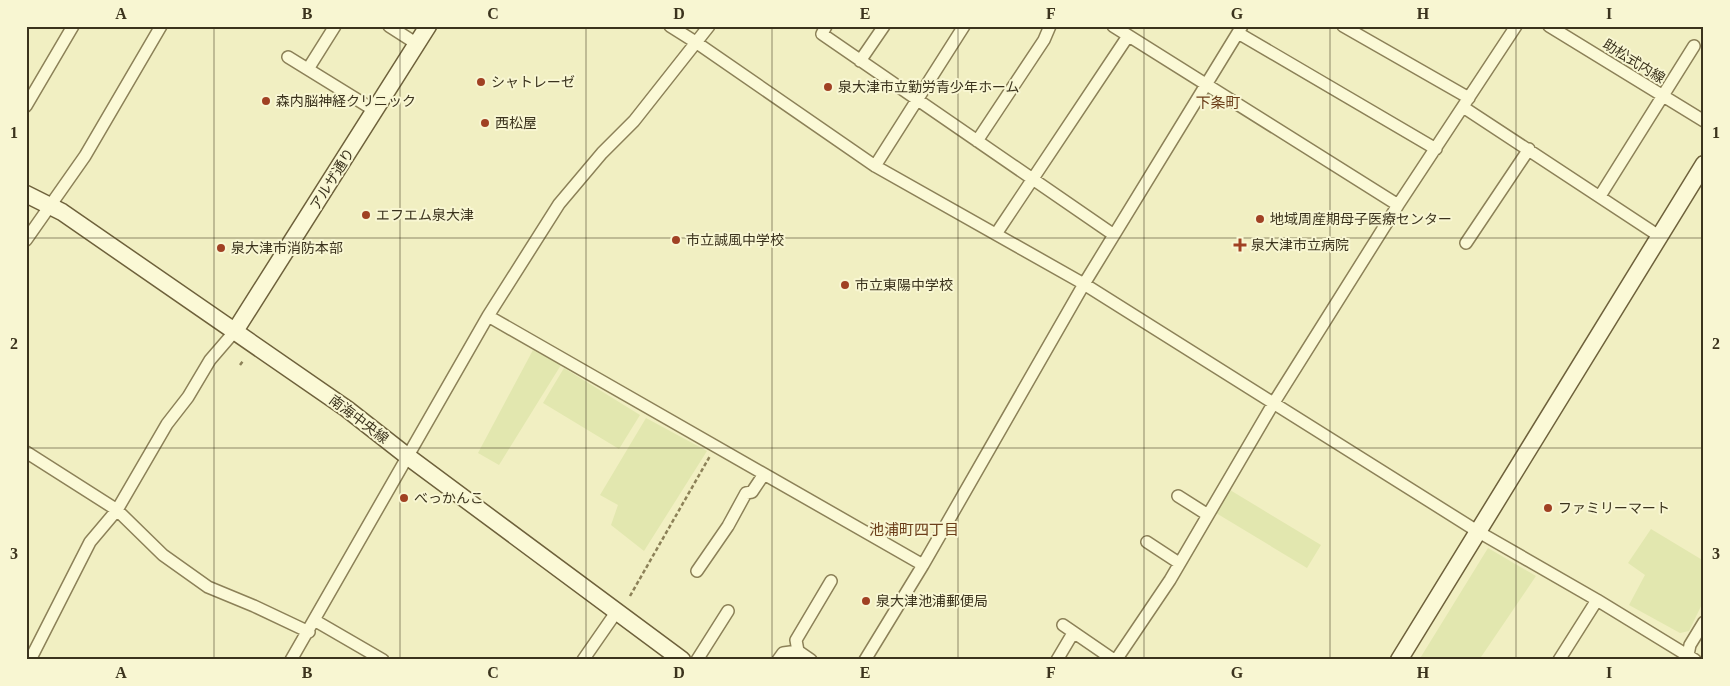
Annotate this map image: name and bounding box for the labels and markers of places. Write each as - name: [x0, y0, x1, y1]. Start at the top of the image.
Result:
- place label: シャトレーゼ: [491, 75, 575, 90]
- marker: シャトレーゼ: [475, 76, 487, 88]
- place label: 泉大津市立勤労青少年ホーム: [838, 79, 1020, 95]
- marker: 泉大津市立勤労青少年ホーム: [822, 81, 834, 93]
- place label: 森内脳神経クリニック: [276, 94, 416, 109]
- marker: 森内脳神経クリニック: [260, 95, 272, 107]
- place label: 西松屋: [495, 116, 537, 131]
- marker: 西松屋: [479, 117, 491, 129]
- place label: エフエム泉大津: [376, 207, 474, 223]
- marker: エフエム泉大津: [360, 209, 372, 221]
- place label: 地域周産期母子医療センター: [1270, 212, 1452, 227]
- marker: 地域周産期母子医療センター: [1254, 213, 1266, 225]
- place label: 市立誠風中学校: [686, 233, 784, 248]
- marker: 市立誠風中学校: [670, 234, 682, 246]
- place label: 泉大津市立病院: [1251, 237, 1349, 253]
- marker: 泉大津市立病院: [1233, 238, 1247, 252]
- place label: 泉大津市消防本部: [231, 240, 343, 256]
- marker: 泉大津市消防本部: [215, 242, 227, 254]
- place label: 市立東陽中学校: [855, 278, 953, 293]
- marker: 市立東陽中学校: [839, 279, 851, 291]
- place label: べっかんこ: [414, 491, 484, 506]
- marker: べっかんこ: [398, 492, 410, 504]
- place label: ファミリーマート: [1558, 501, 1670, 516]
- marker: ファミリーマート: [1542, 502, 1554, 514]
- place label: 泉大津池浦郵便局: [876, 593, 988, 609]
- marker: 泉大津池浦郵便局: [860, 595, 872, 607]

